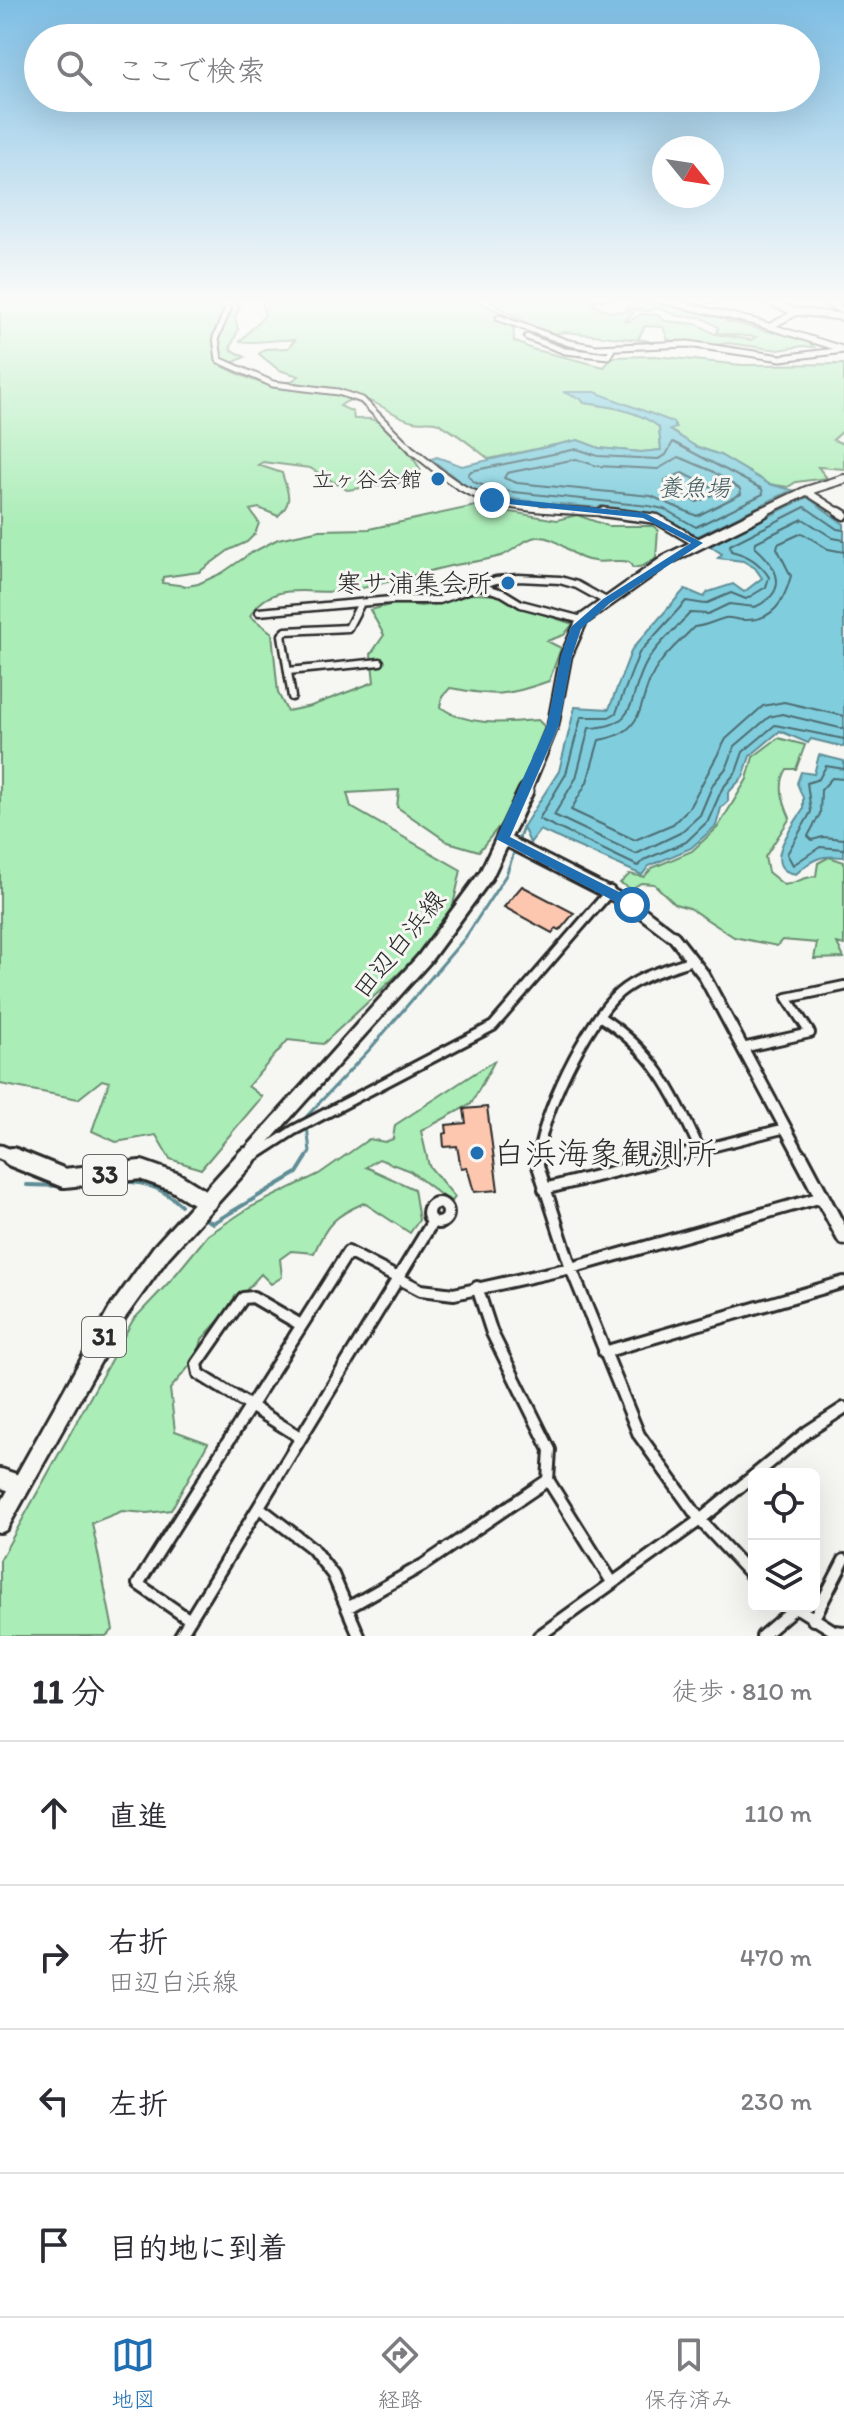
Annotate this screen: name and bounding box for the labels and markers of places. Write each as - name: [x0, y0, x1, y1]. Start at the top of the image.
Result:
- place label: 立ヶ谷会館: [312, 466, 422, 493]
- marker: 立ヶ谷会館: [429, 470, 447, 488]
- place label: 寒サ浦集会所: [336, 567, 492, 599]
- marker: 寒サ浦集会所: [499, 574, 517, 592]
- place label: 白浜海象観測所: [493, 1134, 717, 1172]
- marker: 白浜海象観測所: [468, 1144, 486, 1162]

